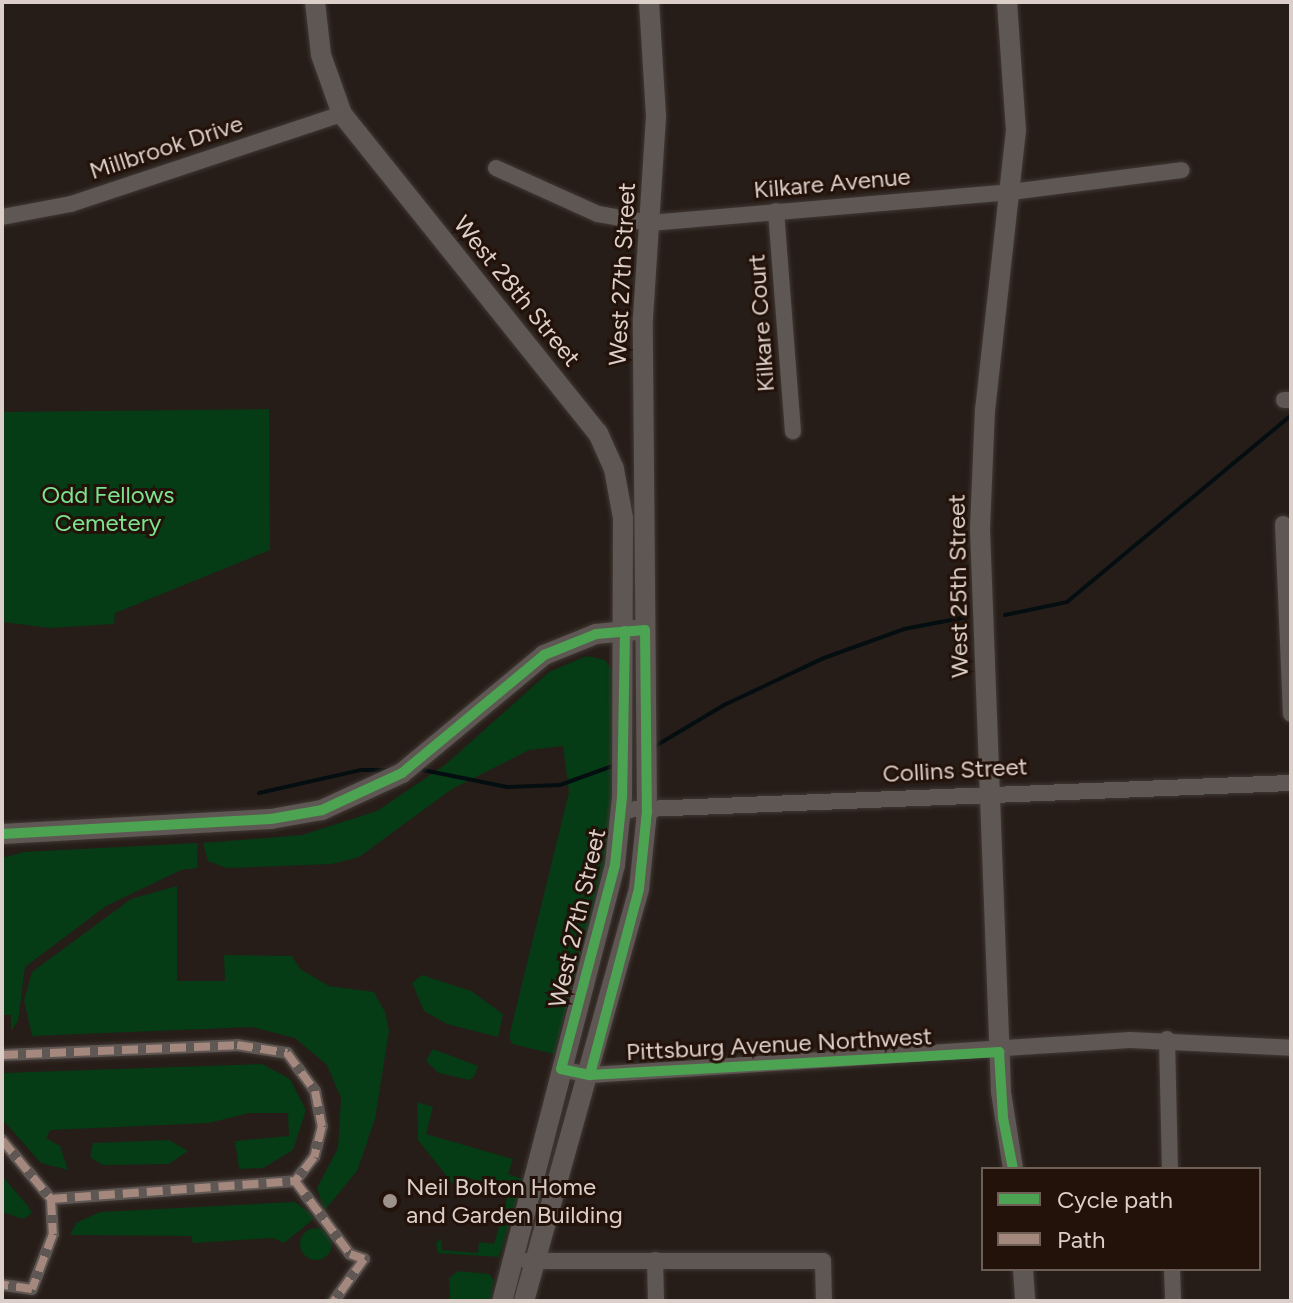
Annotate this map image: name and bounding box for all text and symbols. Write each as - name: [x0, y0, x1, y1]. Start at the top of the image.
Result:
- street label: Millbrook Drive: [86, 109, 246, 185]
- street label: Kilkare Avenue: [752, 162, 912, 204]
- street label: West 27th Street: [603, 182, 641, 366]
- street label: West 28th Street: [448, 210, 586, 372]
- street label: Kilkare Court: [742, 253, 780, 393]
- park label: Odd Fellows Cemetery: [42, 481, 174, 537]
- street label: West 25th Street: [942, 494, 974, 678]
- street label: Collins Street: [882, 752, 1028, 788]
- street label: West 27th Street: [542, 825, 612, 1011]
- street label: Pittsburg Avenue Northwest: [625, 1022, 933, 1066]
- legend: [981, 1167, 1261, 1271]
- place label: Neil Bolton Home and Garden Building: [406, 1173, 623, 1229]
- text: Cycle path: [1057, 1185, 1173, 1214]
- marker: Neil Bolton Home and Garden Building: [381, 1192, 399, 1210]
- text: Path: [1057, 1225, 1105, 1254]

